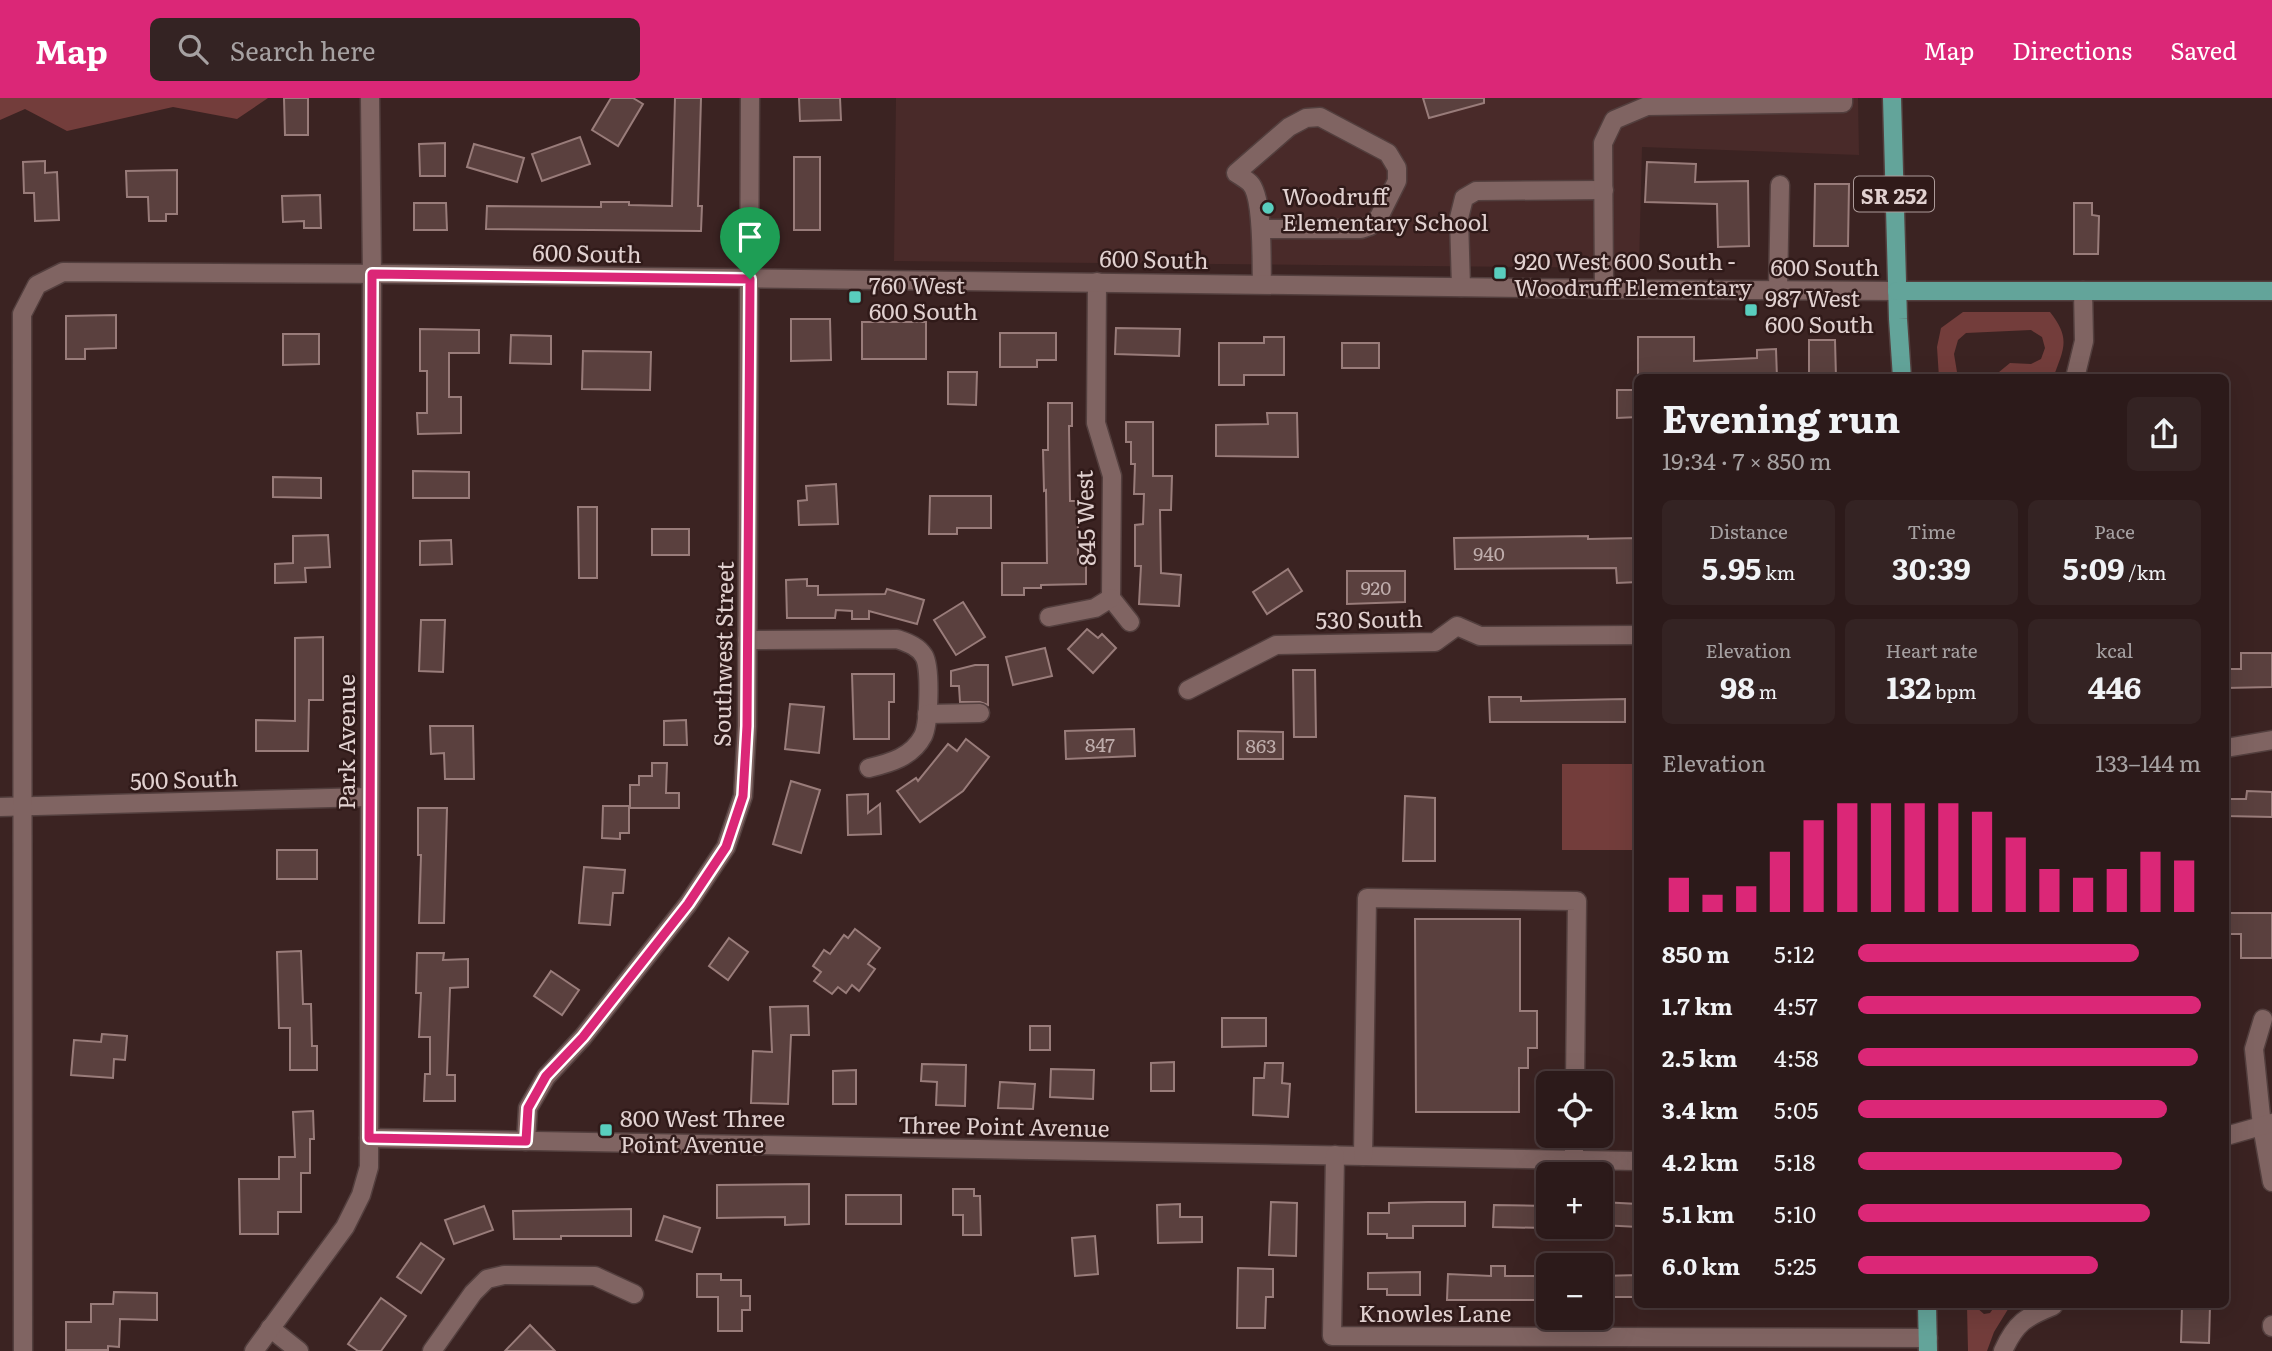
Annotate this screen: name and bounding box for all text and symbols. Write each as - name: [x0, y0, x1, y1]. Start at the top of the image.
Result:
- search box: [150, 18, 640, 81]
- text: Map: [35, 25, 108, 74]
- icon: search: [174, 30, 212, 68]
- text: Search here: [230, 30, 376, 69]
- text: Map: [1923, 32, 1974, 67]
- text: Directions: [2012, 32, 2132, 67]
- text: Saved: [2170, 32, 2237, 67]
- road number: SR 252: [1854, 176, 1934, 212]
- place label: Woodruff Elementary School: [1282, 178, 1489, 238]
- marker: Woodruff Elementary School: [1260, 200, 1276, 216]
- pin: [720, 207, 780, 279]
- icon: arrive: [731, 218, 769, 256]
- street label: 600 South: [532, 234, 642, 270]
- street label: 600 South: [1099, 240, 1209, 276]
- place label: 920 West 600 South - Woodruff Elementary: [1514, 243, 1753, 303]
- street label: 600 South: [1770, 249, 1880, 283]
- marker: 920 West 600 South - Woodruff Elementary: [1492, 265, 1508, 281]
- place label: 760 West 600 South: [869, 267, 978, 327]
- place label: 987 West 600 South: [1765, 280, 1874, 340]
- marker: 760 West 600 South: [847, 289, 863, 305]
- marker: 987 West 600 South: [1743, 302, 1759, 318]
- text: Evening run: [1662, 388, 1900, 445]
- button: share: [2127, 397, 2201, 471]
- text: 19:34 · 7 × 850 m: [1662, 443, 1832, 477]
- street label: 845 West: [1065, 469, 1103, 566]
- text: Distance: [1709, 517, 1788, 545]
- text: Time: [1907, 517, 1956, 545]
- text: Pace: [2094, 517, 2135, 545]
- house number: 940: [1473, 539, 1505, 567]
- text: 5.95: [1702, 545, 1761, 589]
- text: 30:39: [1892, 545, 1971, 589]
- text: 5:09: [2063, 545, 2125, 589]
- text: km: [1761, 558, 1795, 586]
- text: /km: [2125, 558, 2166, 586]
- street label: Southwest Street: [703, 560, 741, 747]
- house number: 920: [1361, 573, 1391, 601]
- street label: 530 South: [1315, 600, 1423, 636]
- text: Elevation: [1706, 636, 1791, 664]
- text: Heart rate: [1885, 636, 1978, 664]
- text: kcal: [2096, 636, 2133, 664]
- text: 98: [1720, 664, 1755, 708]
- text: 132: [1887, 664, 1931, 708]
- text: 446: [2088, 664, 2141, 708]
- street label: Park Avenue: [328, 674, 362, 810]
- text: m: [1755, 677, 1777, 705]
- text: bpm: [1931, 677, 1976, 705]
- house number: 847: [1085, 730, 1115, 758]
- house number: 863: [1246, 731, 1276, 759]
- text: Elevation: [1662, 745, 1766, 779]
- text: 133–144 m: [2095, 745, 2201, 779]
- street label: 500 South: [129, 759, 239, 797]
- text: 850 m: [1662, 936, 1730, 970]
- text: 5:12: [1774, 936, 1814, 970]
- text: 1.7 km: [1662, 988, 1733, 1022]
- text: 4:57: [1774, 988, 1818, 1022]
- text: 2.5 km: [1662, 1040, 1737, 1074]
- text: 4:58: [1774, 1040, 1819, 1074]
- map controls: [1536, 1071, 1613, 1330]
- button: locate: [1536, 1071, 1613, 1148]
- text: 3.4 km: [1662, 1092, 1739, 1126]
- text: 5:05: [1774, 1092, 1818, 1126]
- place label: 800 West Three Point Avenue: [620, 1100, 785, 1160]
- street label: Three Point Avenue: [898, 1106, 1110, 1144]
- marker: 800 West Three Point Avenue: [598, 1122, 614, 1138]
- text: 4.2 km: [1662, 1144, 1739, 1178]
- text: 5:18: [1774, 1144, 1815, 1178]
- button: +: [1536, 1162, 1613, 1239]
- text: 5.1 km: [1662, 1196, 1735, 1230]
- text: 5:10: [1774, 1196, 1816, 1230]
- text: 6.0 km: [1662, 1248, 1740, 1282]
- text: 5:25: [1774, 1248, 1816, 1282]
- button: −: [1536, 1253, 1613, 1330]
- street label: Knowles Lane: [1359, 1295, 1512, 1329]

